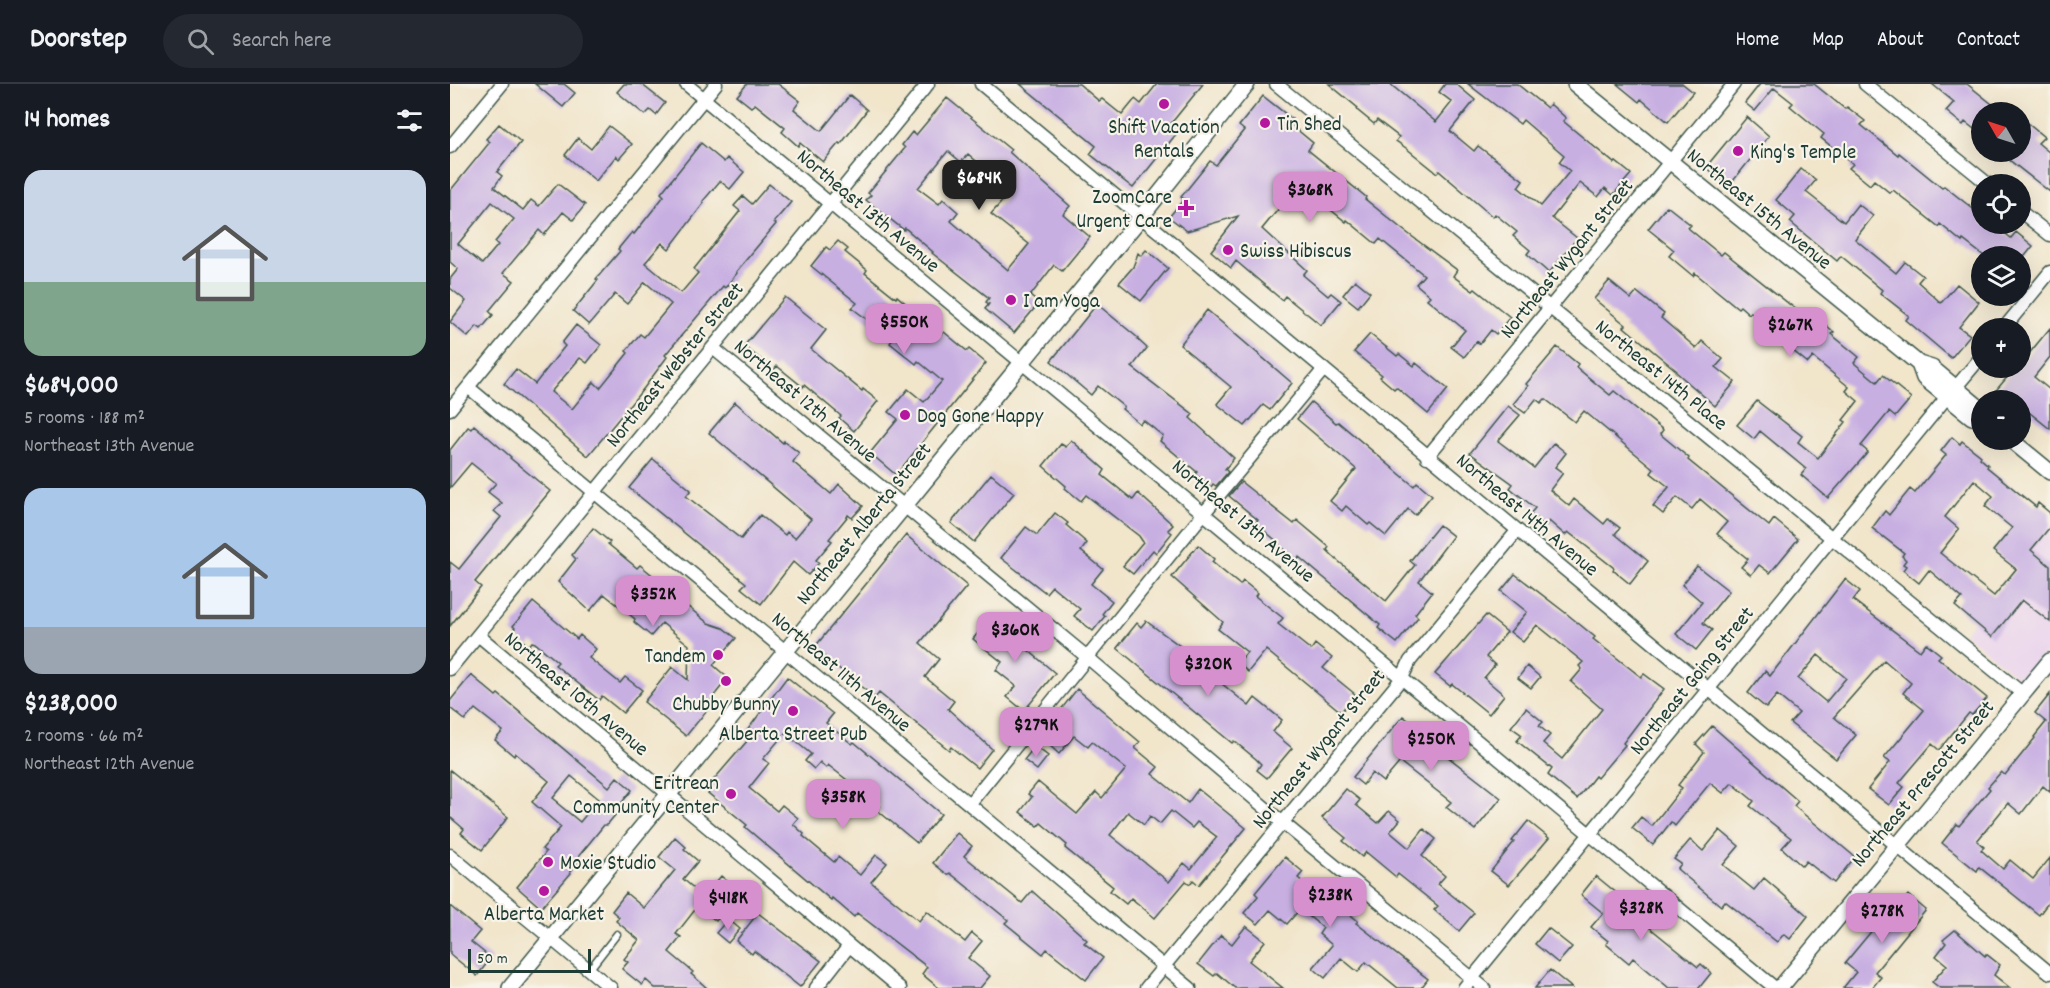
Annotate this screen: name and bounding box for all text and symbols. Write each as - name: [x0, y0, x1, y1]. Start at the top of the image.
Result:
- search box: [163, 14, 583, 68]
- text: Doorstep: [30, 21, 127, 61]
- icon: search: [184, 25, 217, 58]
- text: Search here: [232, 26, 332, 57]
- text: Home: [1735, 26, 1779, 56]
- text: Map: [1812, 26, 1844, 56]
- text: About: [1877, 26, 1924, 56]
- text: Contact: [1957, 26, 2020, 56]
- marker: Shift Vacation Rentals: [1157, 97, 1171, 111]
- text: 14 homes: [24, 102, 110, 139]
- north arrow: [1971, 102, 2031, 162]
- map controls: [1971, 102, 2031, 450]
- icon: filters: [393, 104, 426, 137]
- place label: Tin Shed: [1277, 111, 1342, 141]
- place label: Shift Vacation Rentals: [1108, 114, 1220, 168]
- marker: Tin Shed: [1258, 116, 1272, 130]
- place label: King's Temple: [1750, 139, 1856, 169]
- street label: Northeast 15th Avenue: [1679, 142, 1837, 278]
- street label: Northeast 13th Avenue: [789, 143, 945, 281]
- marker: King's Temple: [1731, 144, 1745, 158]
- pin: $684K: [937, 160, 1021, 211]
- text: $684K: [956, 165, 1002, 193]
- pin: $368K: [1268, 172, 1352, 223]
- street label: Northeast Wygant Street: [1494, 173, 1643, 346]
- button: locate: [1971, 174, 2031, 234]
- text: $368K: [1287, 177, 1333, 205]
- place label: ZoomCare Urgent Care: [1076, 184, 1172, 238]
- marker: ZoomCare Urgent Care: [1177, 199, 1195, 217]
- icon: home: [171, 209, 279, 317]
- place label: Swiss Hibiscus: [1240, 238, 1352, 268]
- marker: Swiss Hibiscus: [1221, 243, 1235, 257]
- button: layers: [1971, 246, 2031, 306]
- street label: Northeast Webster Street: [600, 277, 753, 455]
- place label: I am Yoga: [1023, 288, 1101, 318]
- marker: I am Yoga: [1004, 293, 1018, 307]
- pin: $550K: [862, 304, 946, 355]
- pin: $267K: [1748, 307, 1832, 358]
- text: $550K: [880, 309, 928, 337]
- text: $267K: [1767, 312, 1813, 340]
- street label: Northeast 14th Place: [1587, 313, 1733, 439]
- button: +: [1971, 318, 2031, 378]
- street label: Northeast 12th Avenue: [726, 333, 882, 471]
- text: $684,000: [24, 368, 119, 405]
- button: −: [1971, 390, 2031, 450]
- place label: Dog Gone Happy: [917, 403, 1044, 433]
- text: 5 rooms · 188 m²: [24, 405, 145, 433]
- marker: Dog Gone Happy: [898, 408, 912, 422]
- text: Northeast 13th Avenue: [24, 433, 194, 461]
- street label: Northeast Alberta Street: [790, 437, 941, 613]
- street label: Northeast 14th Avenue: [1448, 447, 1604, 585]
- street label: Northeast 13th Avenue: [1164, 453, 1320, 591]
- icon: home: [171, 527, 279, 635]
- pin: $352K: [611, 576, 695, 627]
- text: $352K: [630, 581, 676, 609]
- street label: Northeast Going Street: [1624, 601, 1763, 763]
- street label: Northeast 11th Avenue: [764, 606, 916, 741]
- pin: $360K: [973, 612, 1057, 663]
- text: $360K: [991, 617, 1039, 645]
- street label: Northeast 10th Avenue: [496, 626, 654, 765]
- place label: Tandem: [645, 643, 706, 673]
- pin: $320K: [1166, 646, 1250, 697]
- marker: Tandem: [711, 648, 725, 662]
- text: $320K: [1184, 651, 1232, 679]
- street label: Northeast Wygant Street: [1246, 663, 1395, 836]
- marker: Chubby Bunny: [719, 674, 733, 688]
- text: $238,000: [24, 686, 118, 723]
- place label: Chubby Bunny: [672, 691, 780, 721]
- street label: Northeast Prescott Street: [1845, 695, 2003, 875]
- marker: Alberta Street Pub: [786, 704, 800, 718]
- pin: $279K: [994, 707, 1078, 758]
- text: $279K: [1014, 712, 1058, 740]
- place label: Alberta Street Pub: [719, 721, 867, 751]
- pin: $250K: [1389, 721, 1473, 772]
- text: 2 rooms · 66 m²: [24, 723, 144, 751]
- text: $250K: [1407, 726, 1455, 754]
- text: Northeast 12th Avenue: [24, 751, 194, 779]
- place label: Eritrean Community Center: [573, 770, 719, 824]
- pin: $358K: [801, 779, 885, 830]
- text: $358K: [820, 784, 866, 812]
- marker: Eritrean Community Center: [724, 787, 738, 801]
- place label: Moxie Studio: [560, 850, 656, 880]
- marker: Moxie Studio: [541, 855, 555, 869]
- pin: $238K: [1288, 877, 1372, 928]
- pin: $418K: [686, 880, 770, 931]
- text: $238K: [1307, 882, 1353, 910]
- marker: Alberta Market: [537, 884, 551, 898]
- text: $418K: [708, 885, 748, 913]
- pin: $328K: [1599, 890, 1683, 941]
- pin: $278K: [1840, 893, 1924, 944]
- text: $328K: [1618, 895, 1664, 923]
- text: $278K: [1860, 898, 1904, 926]
- place label: Alberta Market: [484, 901, 605, 931]
- scale bar: [468, 946, 591, 974]
- text: 50 m: [477, 948, 508, 971]

